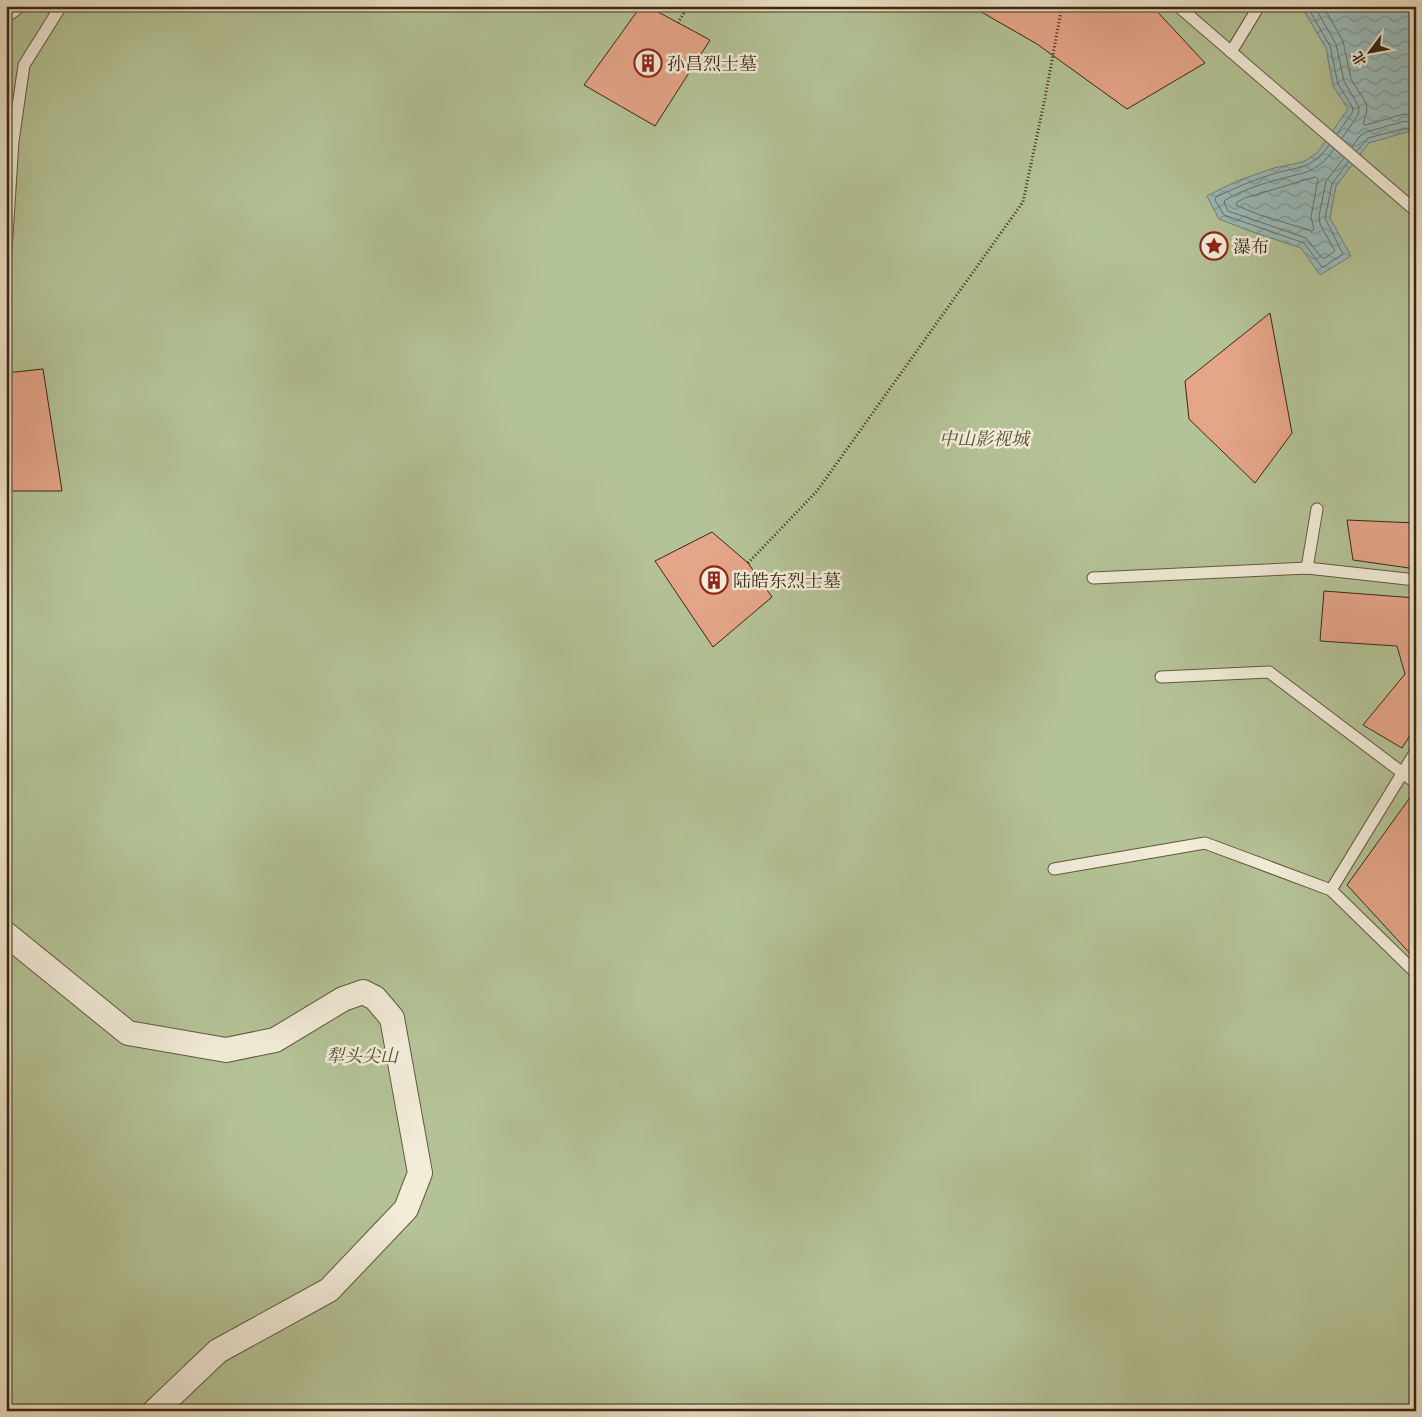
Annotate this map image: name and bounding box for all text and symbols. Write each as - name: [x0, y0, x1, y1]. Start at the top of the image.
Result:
- north arrow: [1344, 28, 1394, 78]
- building icon: 孙昌烈士墓: [633, 48, 663, 78]
- text: 北: [1348, 48, 1370, 70]
- place label: 孙昌烈士墓: [667, 52, 757, 75]
- place icon: 瀑布: [1199, 231, 1229, 261]
- place label: 瀑布: [1233, 235, 1269, 258]
- park label: 中山影视城: [939, 427, 1032, 450]
- building icon: 陆皓东烈士墓: [699, 565, 729, 595]
- place label: 陆皓东烈士墓: [733, 569, 841, 592]
- park label: 犁头尖山: [326, 1044, 400, 1067]

